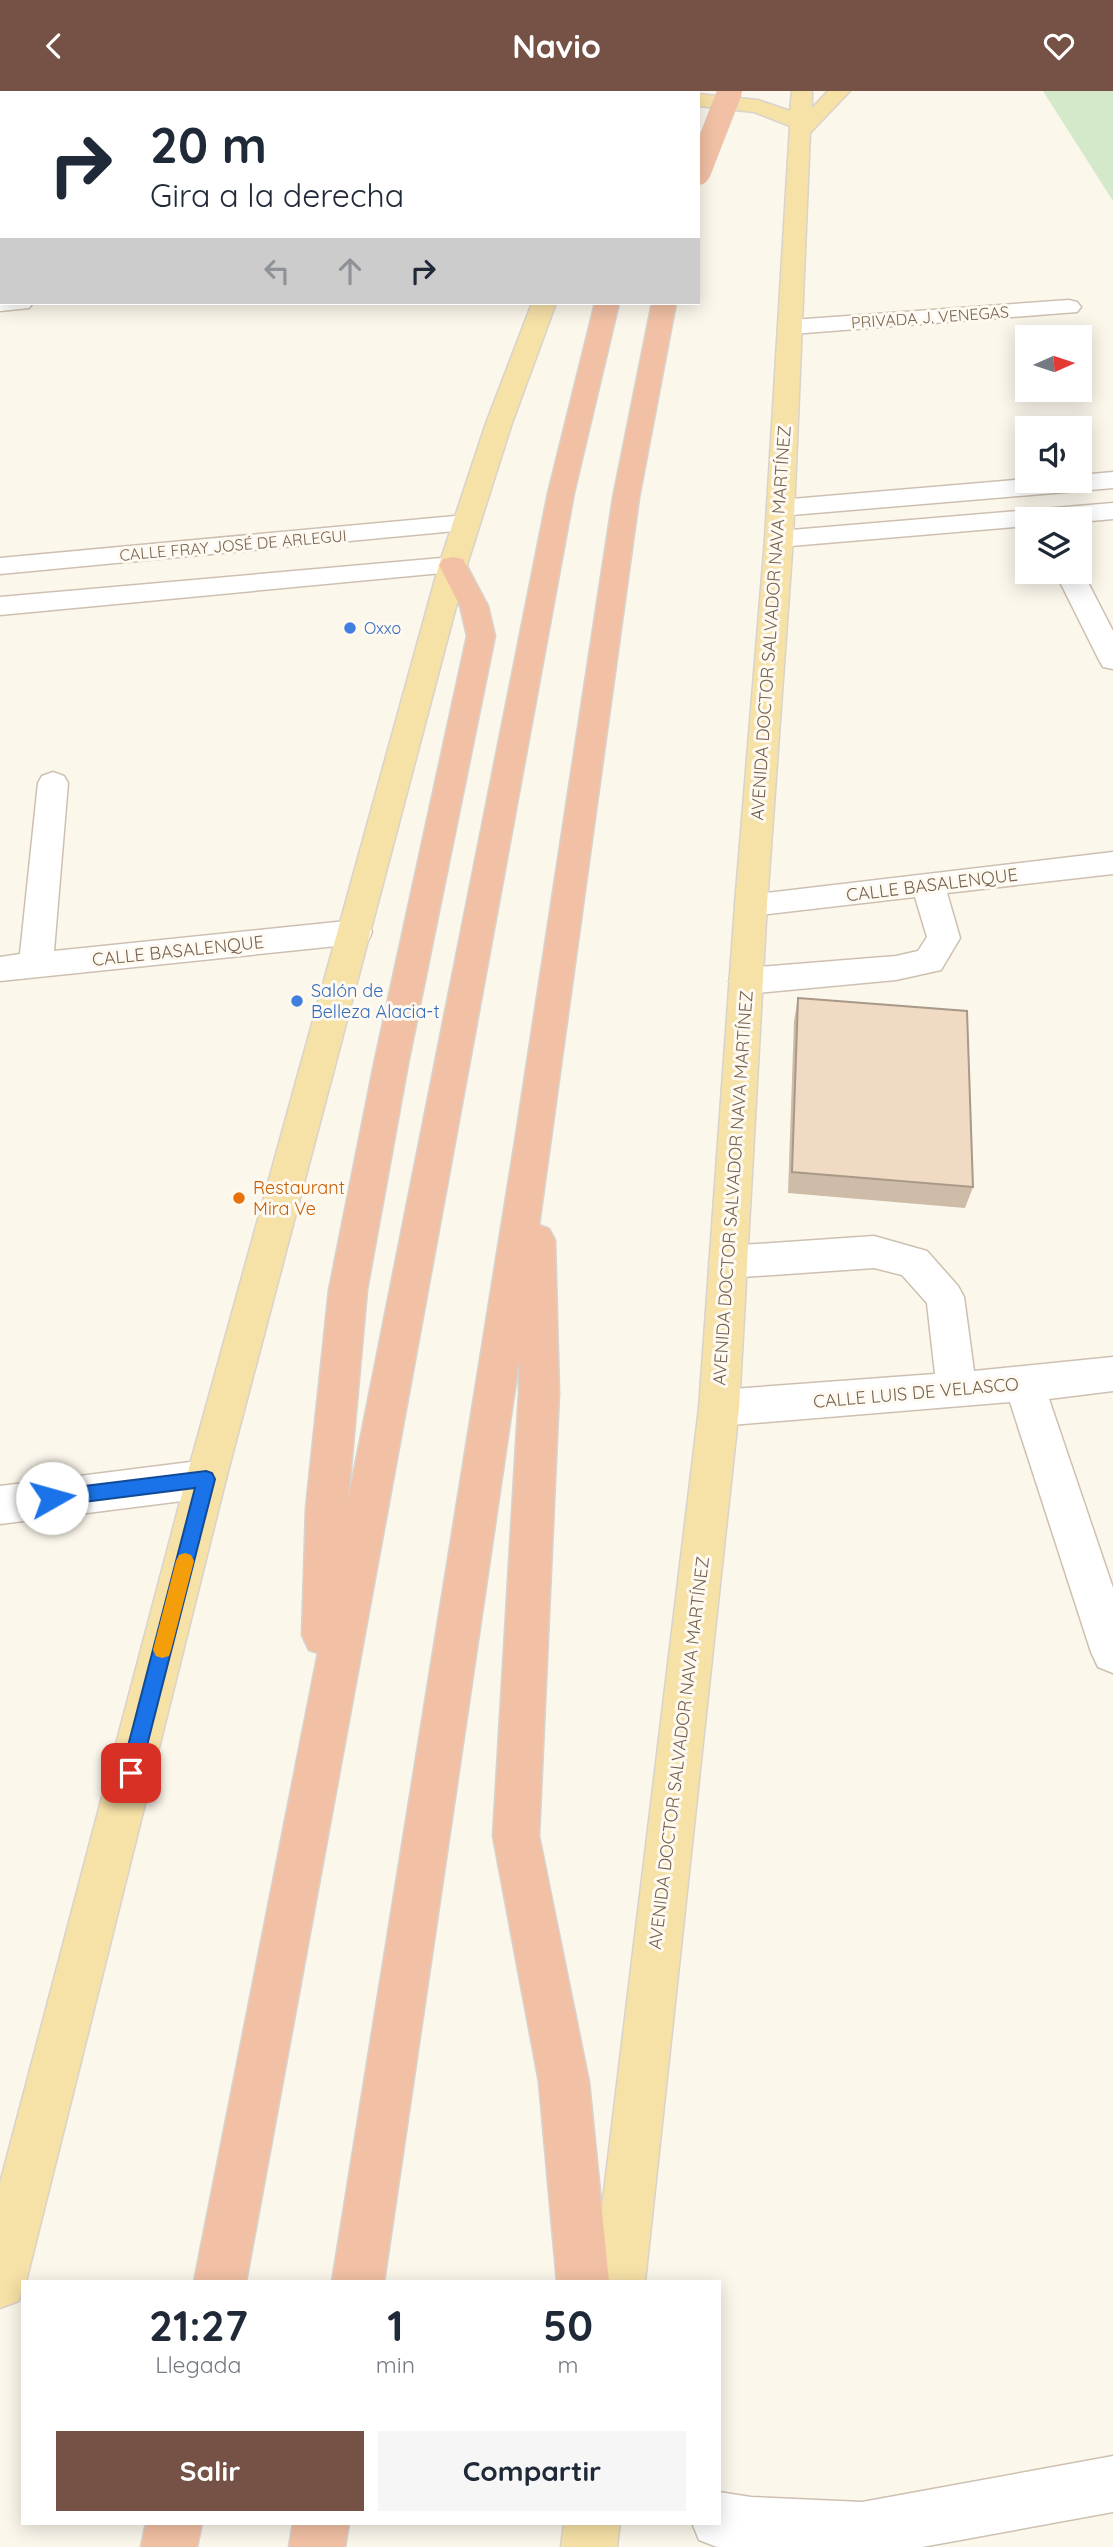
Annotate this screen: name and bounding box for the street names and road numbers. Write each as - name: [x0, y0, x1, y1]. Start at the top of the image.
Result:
- street label: PRIVADA J. VENEGAS: [850, 302, 1010, 332]
- street label: AVENIDA DOCTOR SALVADOR NAVA MARTÍNEZ: [745, 425, 796, 821]
- street label: CALLE FRAY JOSÉ DE ARLEGUI: [119, 525, 347, 565]
- street label: CALLE BASALENQUE: [845, 863, 1019, 906]
- street label: CALLE BASALENQUE: [91, 930, 265, 971]
- street label: AVENIDA DOCTOR SALVADOR NAVA MARTÍNEZ: [707, 990, 758, 1386]
- street label: CALLE LUIS DE VELASCO: [812, 1372, 1020, 1413]
- street label: AVENIDA DOCTOR SALVADOR NAVA MARTÍNEZ: [643, 1555, 714, 1951]

